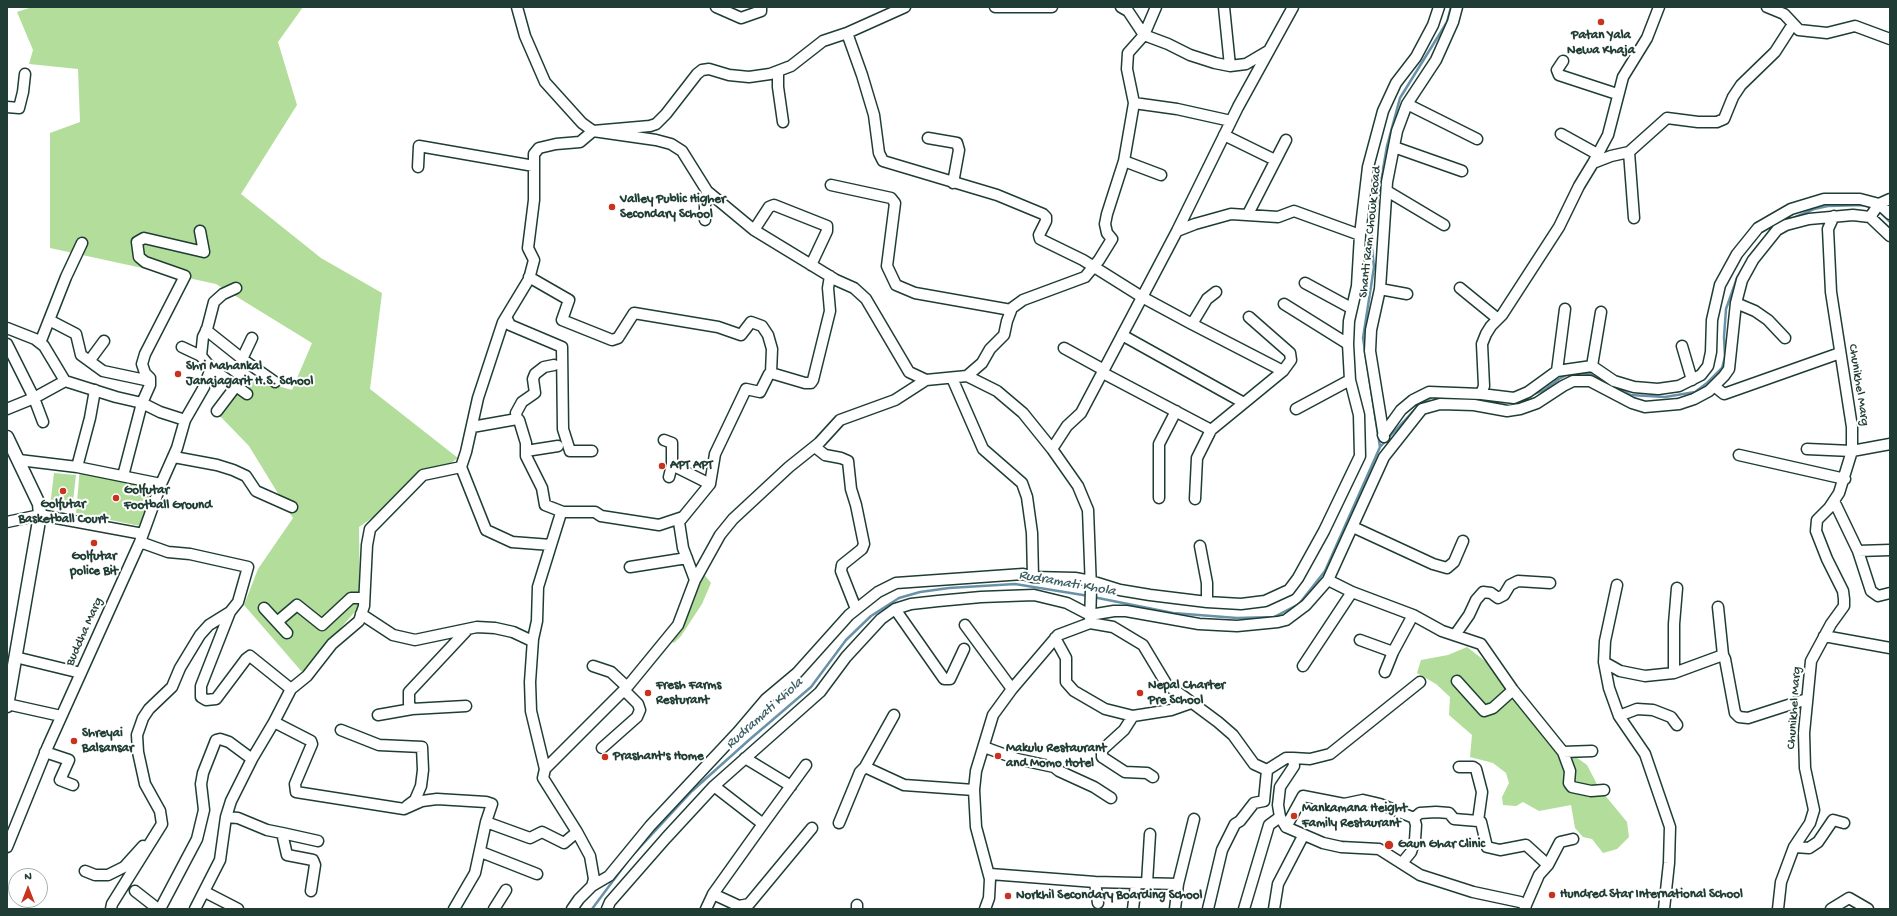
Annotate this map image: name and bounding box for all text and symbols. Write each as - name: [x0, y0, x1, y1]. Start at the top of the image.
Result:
- marker: Patan Yala Newa Khaja: [1596, 17, 1606, 27]
- place label: Patan Yala Newa Khaja: [1567, 28, 1635, 59]
- street label: Shanti Ram Chowk Road: [1356, 166, 1386, 298]
- place label: Valley Public Higher Secondary School: [620, 192, 726, 223]
- marker: Valley Public Higher Secondary School: [607, 202, 617, 212]
- street label: Chunikhel Marg: [1844, 343, 1872, 427]
- place label: Shri Mahankal Janajagarit H.S. School: [186, 359, 313, 390]
- marker: Shri Mahankal Janajagarit H.S. School: [173, 369, 183, 379]
- place label: APT APT: [670, 458, 713, 474]
- marker: APT APT: [657, 461, 667, 471]
- place label: Golfutar Football Ground: [124, 483, 212, 514]
- marker: Golfutar Basketball Court: [58, 486, 68, 496]
- marker: Golfutar Football Ground: [111, 493, 121, 503]
- place label: Golfutar Basketball Court: [18, 497, 108, 528]
- marker: Golfutar police Bit: [89, 538, 99, 548]
- place label: Golfutar police Bit: [70, 549, 118, 580]
- water label: Rudramati Khola: [1017, 567, 1117, 601]
- street label: Buddha Marg: [63, 595, 107, 669]
- street label: Chunikhel Marg: [1784, 666, 1806, 750]
- water label: Rudramati Khola: [723, 675, 807, 753]
- place label: Fresh Farms Resturant: [656, 678, 721, 709]
- place label: Nepal Charter Pre School: [1148, 678, 1225, 709]
- marker: Fresh Farms Resturant: [643, 688, 653, 698]
- marker: Nepal Charter Pre School: [1135, 688, 1145, 698]
- place label: Shreyai Balsansar: [82, 726, 134, 757]
- marker: Shreyai Balsansar: [69, 736, 79, 746]
- place label: Makulu Restaurant and Momo Hotel: [1006, 741, 1106, 772]
- place label: Prashant's Home: [613, 749, 704, 765]
- marker: Makulu Restaurant and Momo Hotel: [993, 751, 1003, 761]
- marker: Prashant's Home: [600, 752, 610, 762]
- place label: Mankamana Height Family Restaurant: [1302, 801, 1407, 832]
- marker: Mankamana Height Family Restaurant: [1289, 811, 1299, 821]
- place label: Gaun Ghar Clinic: [1398, 837, 1485, 853]
- marker: Gaun Ghar Clinic: [1383, 839, 1395, 851]
- north arrow: [8, 868, 48, 908]
- text: N: [24, 871, 32, 883]
- place label: Hundred Star International School: [1560, 887, 1743, 903]
- place label: Norkhil Secondary Boarding School: [1016, 888, 1202, 904]
- marker: Hundred Star International School: [1547, 890, 1557, 900]
- marker: Norkhil Secondary Boarding School: [1003, 891, 1013, 901]

